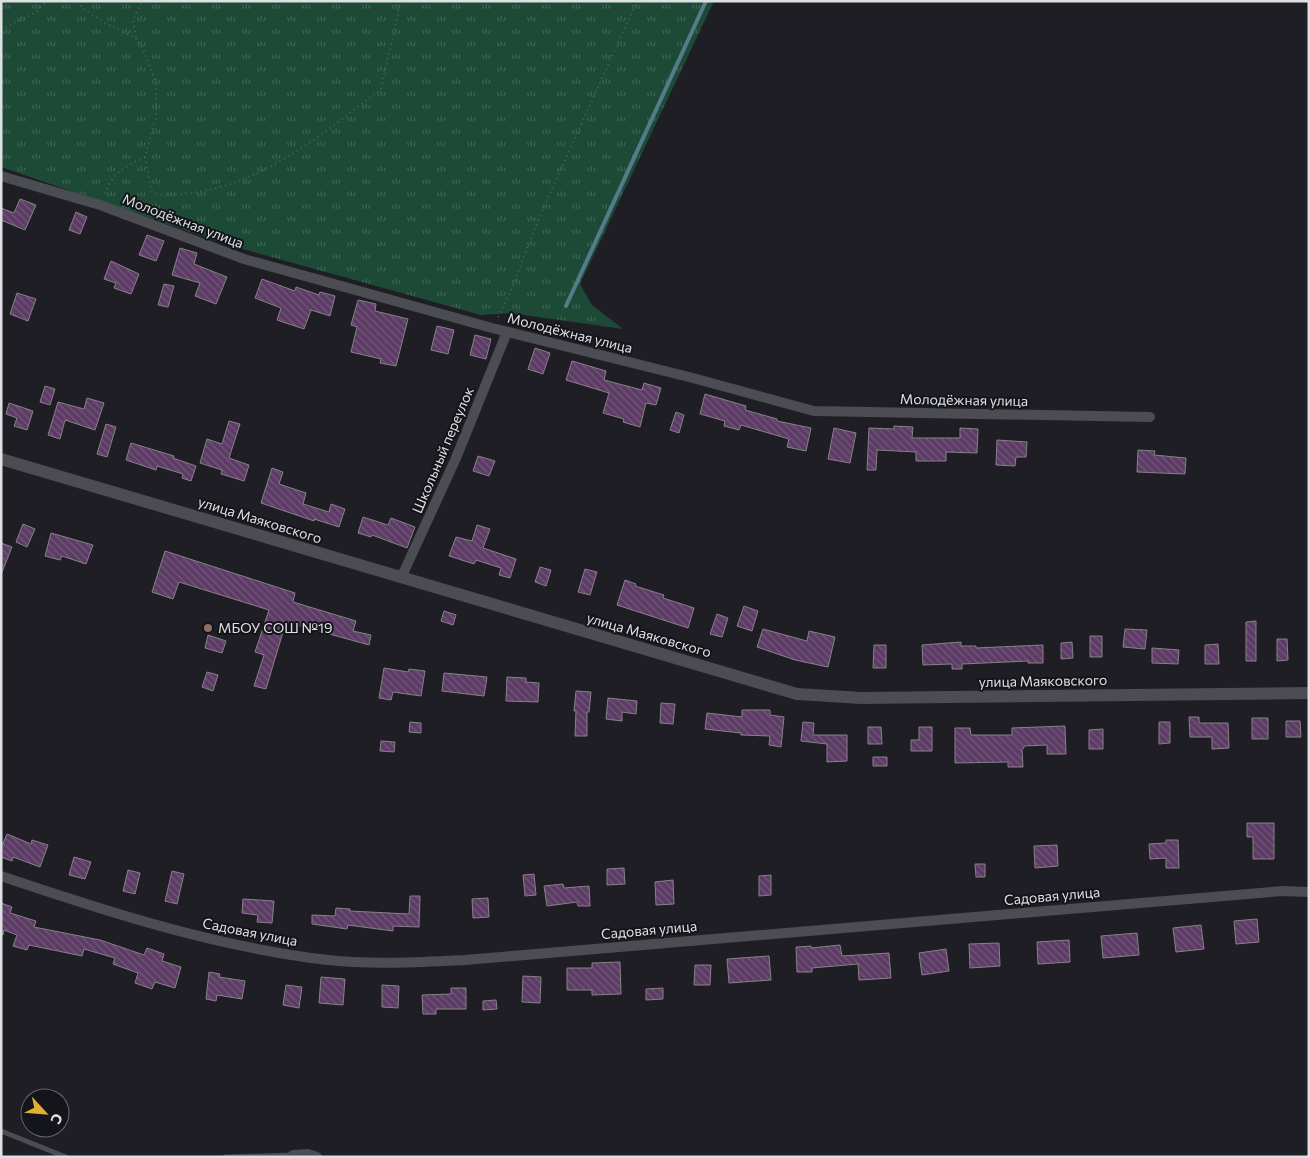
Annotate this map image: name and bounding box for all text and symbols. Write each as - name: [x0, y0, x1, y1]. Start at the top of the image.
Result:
- street label: Молодёжная улица: [120, 190, 246, 251]
- street label: Молодёжная улица: [506, 309, 634, 356]
- street label: Школьный переулок: [408, 384, 477, 516]
- street label: Молодёжная улица: [900, 390, 1028, 409]
- street label: улица Маяковского: [196, 493, 324, 546]
- street label: улица Маяковского: [585, 609, 713, 660]
- place label: МБОУ СОШ №19: [218, 619, 332, 636]
- marker: МБОУ СОШ №19: [202, 622, 214, 634]
- street label: улица Маяковского: [979, 671, 1107, 690]
- street label: Садовая улица: [1003, 883, 1101, 908]
- street label: Садовая улица: [201, 914, 299, 949]
- street label: Садовая улица: [600, 917, 698, 942]
- north arrow: [20, 1088, 70, 1138]
- text: С: [47, 1111, 67, 1127]

